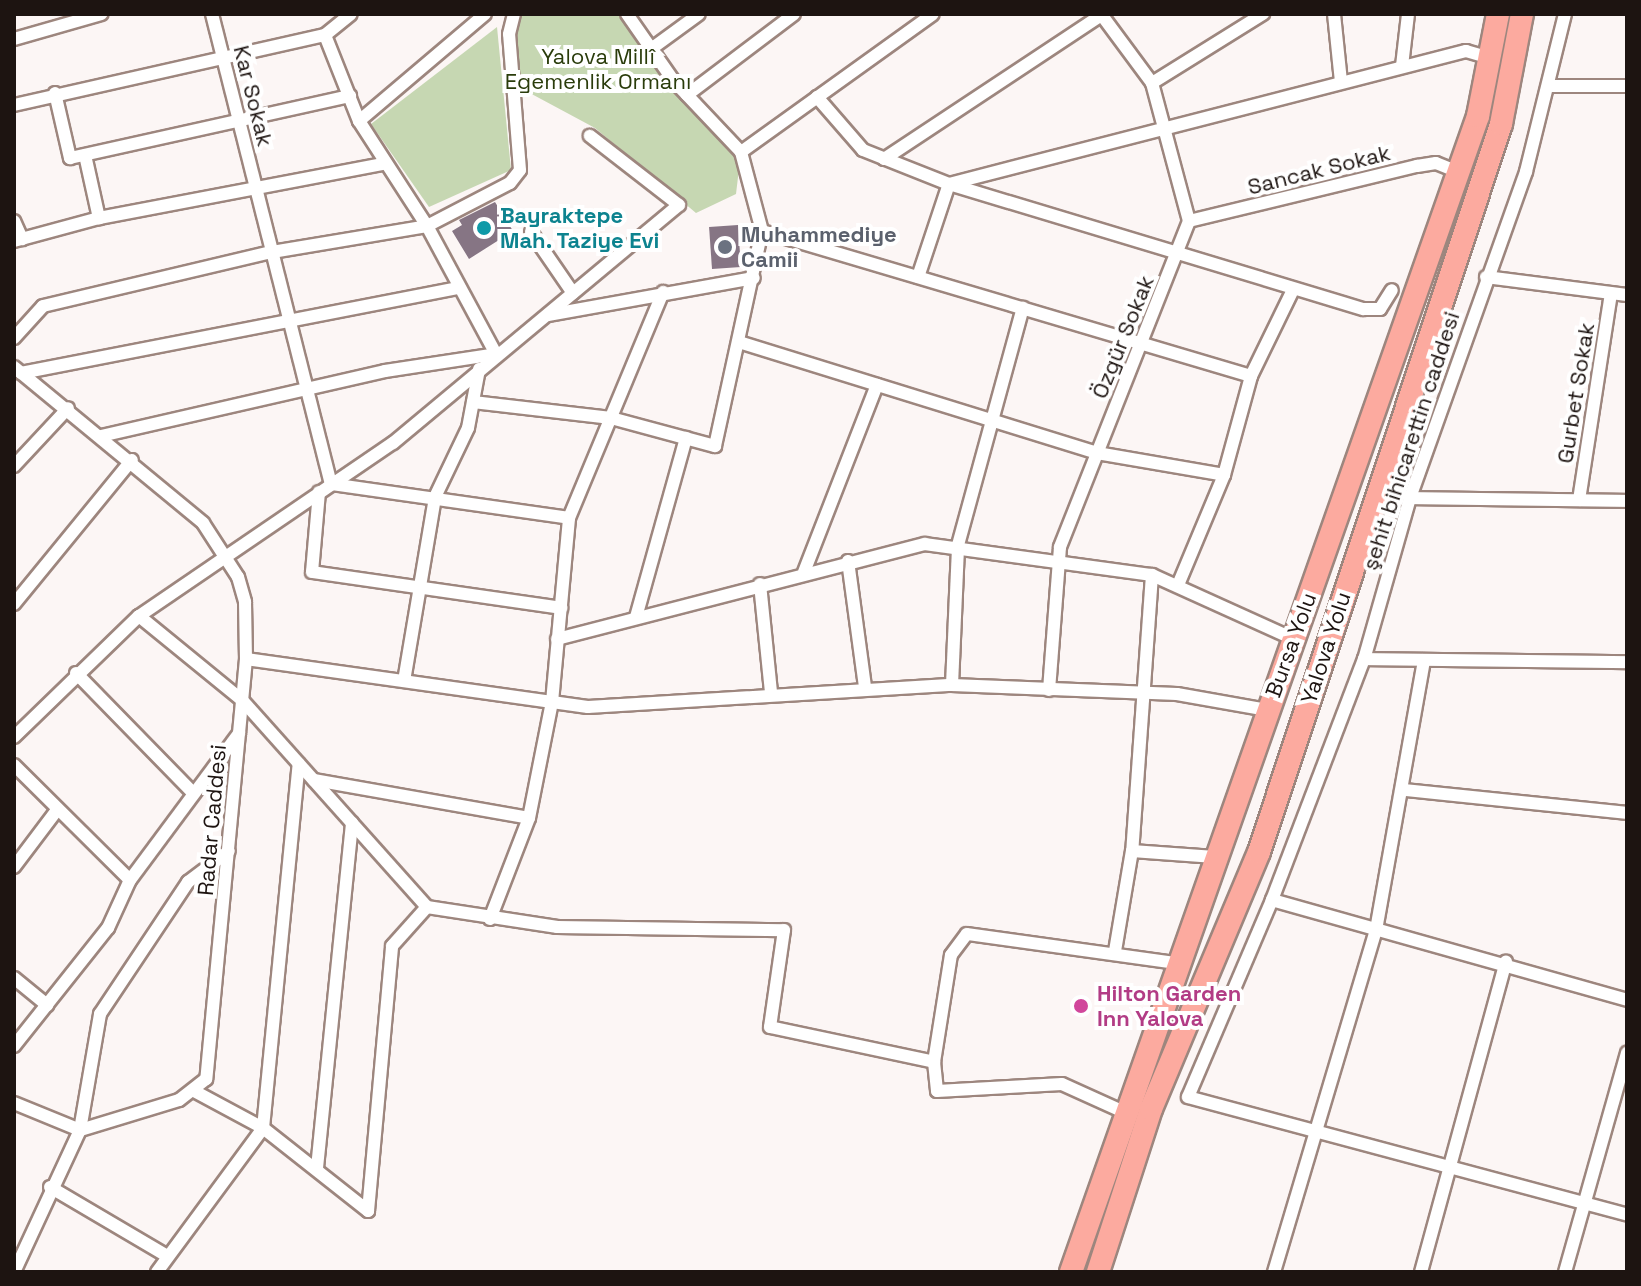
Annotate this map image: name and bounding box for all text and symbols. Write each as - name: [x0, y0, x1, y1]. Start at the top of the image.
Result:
- street label: Kar Sokak: [228, 43, 278, 149]
- park label: Yalova Millî Egemenlik Ormanı: [505, 43, 691, 94]
- street label: Sancak Sokak: [1245, 140, 1393, 200]
- place label: Bayraktepe Mah. Taziye Evi: [500, 202, 661, 254]
- marker: Bayraktepe Mah. Taziye Evi: [475, 219, 493, 237]
- place label: Muhammediye Camii: [741, 221, 897, 272]
- marker: Muhammediye Camii: [716, 238, 734, 256]
- street label: Özgür Sokak: [1086, 272, 1160, 402]
- street label: şehit bihicarettin caddesi: [1357, 309, 1465, 573]
- street label: Gurbet Sokak: [1552, 321, 1600, 465]
- street label: Yalova Yolu: [1295, 588, 1357, 708]
- street label: Bursa Yolu: [1260, 589, 1322, 701]
- street label: Radar Caddesi: [192, 743, 232, 897]
- place label: Hilton Garden Inn Yalova: [1097, 980, 1241, 1032]
- marker: Hilton Garden Inn Yalova: [1072, 997, 1090, 1015]

